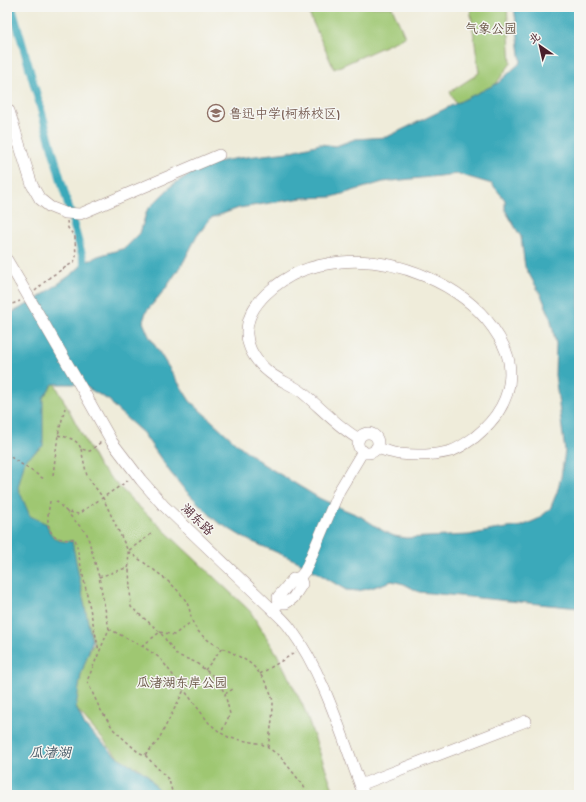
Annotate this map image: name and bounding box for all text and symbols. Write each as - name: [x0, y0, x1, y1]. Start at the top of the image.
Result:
- park label: 气象公园: [465, 22, 517, 38]
- north arrow: [520, 26, 560, 66]
- text: 北: [528, 31, 543, 47]
- school or university icon: 鲁迅中学(柯桥校区): [206, 103, 226, 123]
- place label: 鲁迅中学(柯桥校区): [229, 106, 340, 123]
- street label: 湖东路: [177, 501, 216, 540]
- park label: 瓜渚湖东岸公园: [136, 676, 228, 692]
- water label: 瓜渚湖: [29, 745, 73, 763]

